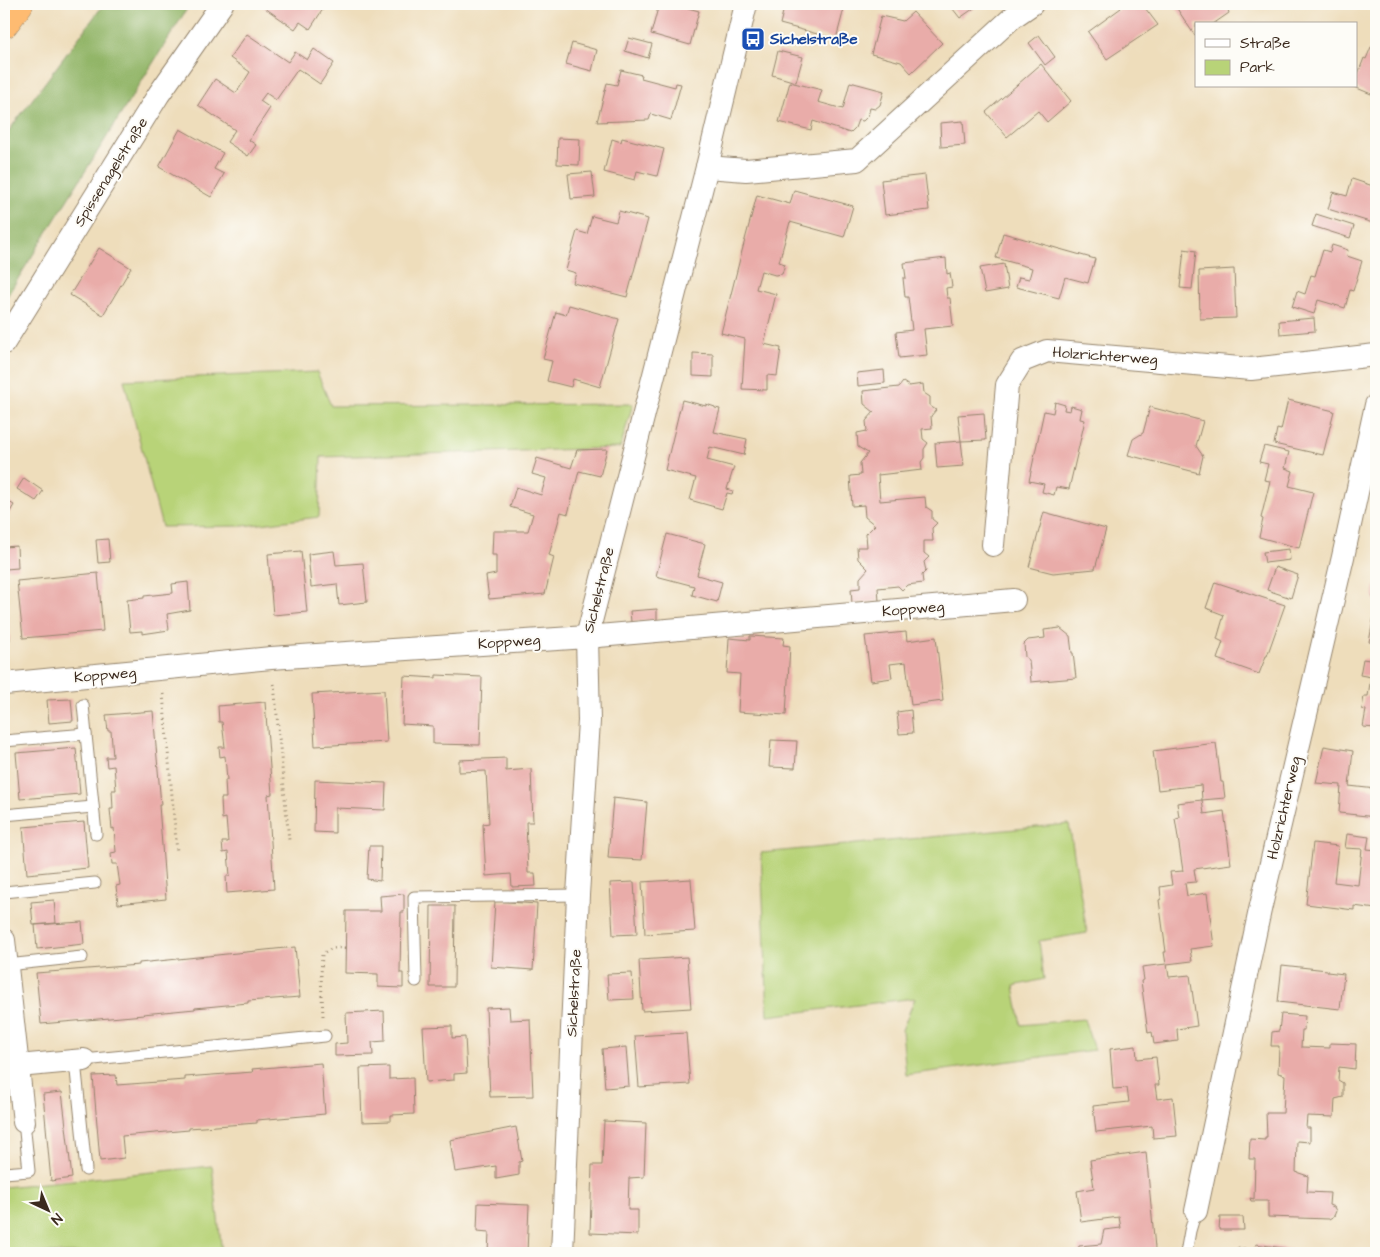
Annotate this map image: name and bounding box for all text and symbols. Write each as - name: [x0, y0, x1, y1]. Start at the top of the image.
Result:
- legend: [1195, 22, 1358, 88]
- bus stop icon: Sichelstraße: [740, 26, 766, 52]
- place label: Sichelstraße: [769, 29, 858, 50]
- text: Straße: [1240, 33, 1290, 54]
- text: Park: [1240, 57, 1275, 78]
- street label: Spissenagelstraße: [69, 113, 154, 231]
- street label: Holzrichterweg: [1052, 342, 1158, 371]
- street label: Sichelstraße: [578, 545, 620, 635]
- street label: Koppweg: [881, 596, 945, 623]
- street label: Koppweg: [477, 629, 541, 656]
- street label: Koppweg: [73, 662, 137, 689]
- street label: Holzrichterweg: [1262, 754, 1307, 862]
- street label: Sichelstraße: [561, 949, 587, 1037]
- north arrow: [22, 1184, 72, 1234]
- text: N: [46, 1208, 66, 1229]

